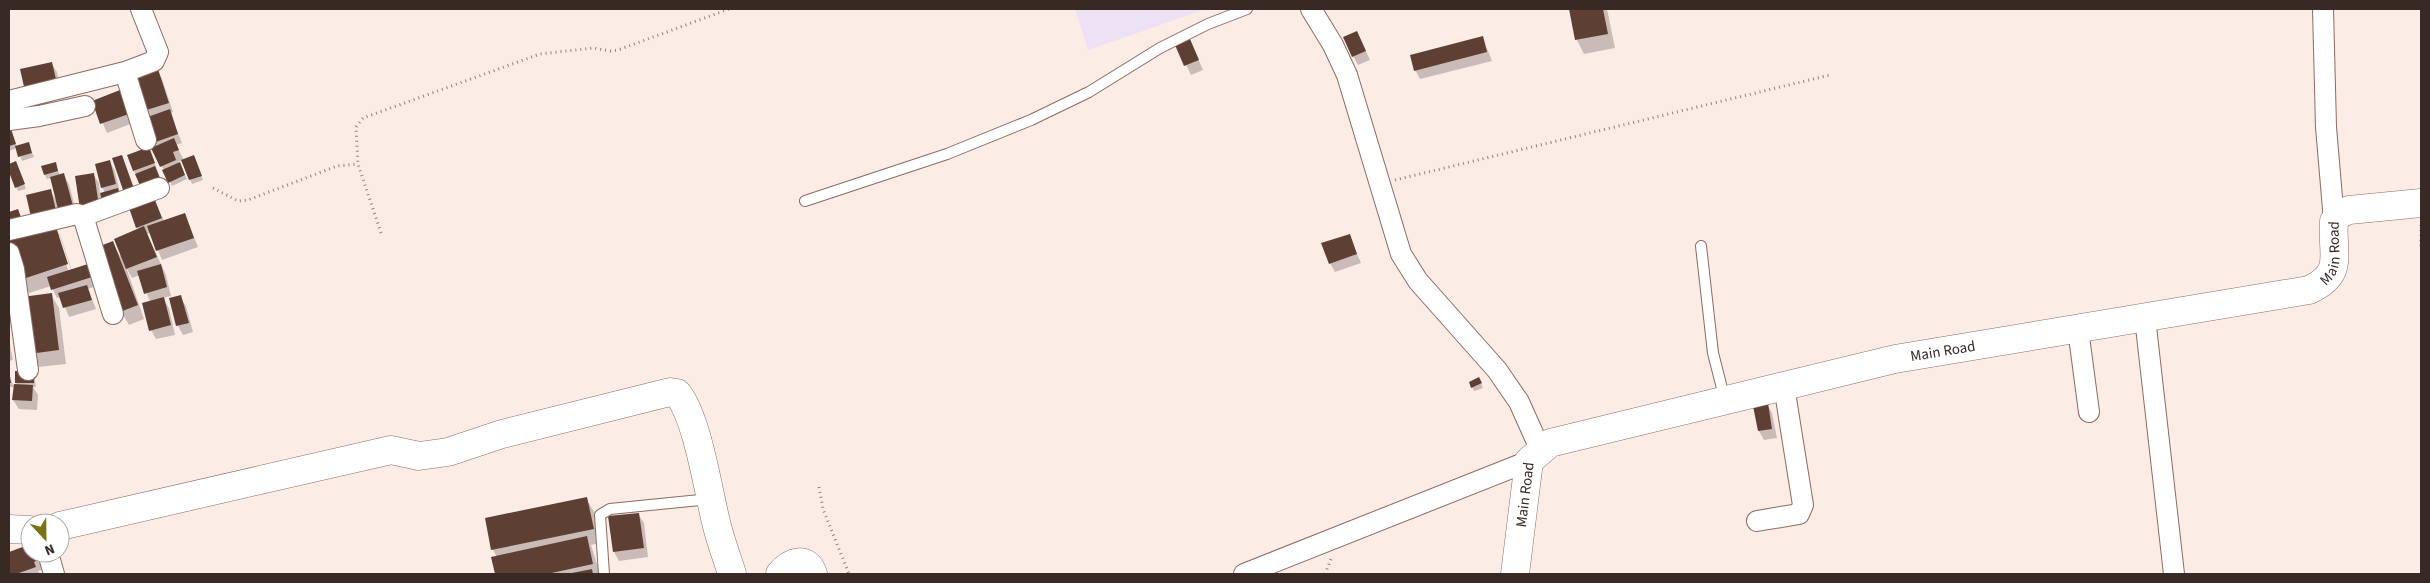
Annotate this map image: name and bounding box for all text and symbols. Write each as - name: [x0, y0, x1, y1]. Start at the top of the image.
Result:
- street label: Main Road: [2315, 221, 2345, 290]
- street label: Main Road: [1909, 335, 1977, 367]
- street label: Main Road: [1510, 461, 1539, 528]
- north arrow: [20, 513, 70, 563]
- text: N: [41, 538, 58, 560]

